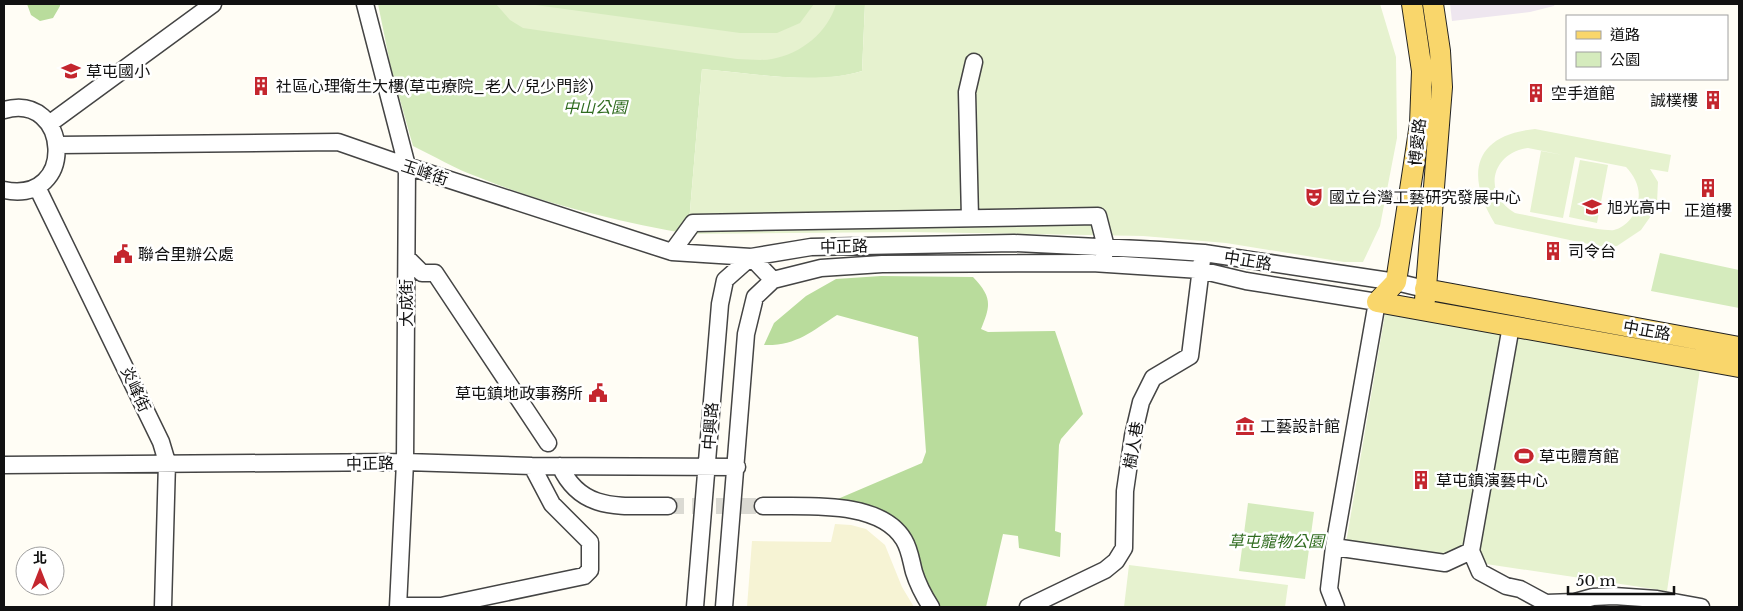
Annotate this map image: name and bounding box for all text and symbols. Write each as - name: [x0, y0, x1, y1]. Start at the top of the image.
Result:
- legend: [1566, 15, 1728, 80]
- text: 道路: [1610, 25, 1640, 44]
- text: 公園: [1610, 50, 1640, 69]
- school or university icon: 草屯國小: [60, 60, 82, 82]
- place label: 草屯國小: [86, 61, 150, 81]
- building icon: 社區心理衛生大樓(草屯療院_老人/兒少門診): [250, 75, 272, 97]
- place label: 社區心理衛生大樓(草屯療院_老人/兒少門診): [276, 76, 594, 96]
- building icon: 空手道館: [1525, 82, 1547, 104]
- place label: 空手道館: [1551, 83, 1615, 103]
- building icon: 誠樸樓: [1702, 89, 1724, 111]
- place label: 誠樸樓: [1650, 90, 1698, 110]
- park label: 中山公園: [563, 97, 629, 117]
- street label: 博愛路: [1405, 117, 1429, 167]
- street label: 玉峰街: [399, 155, 451, 189]
- building icon: 正道樓: [1697, 177, 1719, 199]
- theatre icon: 國立台灣工藝研究發展中心: [1303, 186, 1325, 208]
- place label: 國立台灣工藝研究發展中心: [1329, 187, 1521, 207]
- school or university icon: 旭光高中: [1581, 196, 1603, 218]
- place label: 旭光高中: [1607, 197, 1671, 217]
- place label: 正道樓: [1684, 200, 1732, 220]
- street label: 中正路: [820, 236, 868, 256]
- building icon: 司令台: [1542, 240, 1564, 262]
- place label: 司令台: [1568, 241, 1616, 261]
- public building icon: 聯合里辦公處: [112, 243, 134, 265]
- place label: 聯合里辦公處: [138, 244, 234, 264]
- street label: 中正路: [1223, 246, 1273, 274]
- street label: 大成街: [396, 279, 416, 327]
- street label: 中正路: [1622, 316, 1672, 344]
- street label: 炎峰街: [117, 363, 155, 415]
- public building icon: 草屯鎮地政事務所: [587, 382, 609, 404]
- place label: 草屯鎮地政事務所: [455, 383, 583, 403]
- street label: 中興路: [698, 401, 722, 451]
- museum icon: 工藝設計館: [1234, 415, 1256, 437]
- place label: 工藝設計館: [1260, 416, 1340, 436]
- street label: 樹人巷: [1119, 420, 1147, 470]
- sports icon: 草屯體育館: [1513, 445, 1535, 467]
- place label: 草屯體育館: [1539, 446, 1619, 466]
- street label: 中正路: [346, 453, 394, 473]
- building icon: 草屯鎮演藝中心: [1410, 469, 1432, 491]
- place label: 草屯鎮演藝中心: [1436, 470, 1548, 490]
- park label: 草屯寵物公園: [1228, 531, 1326, 551]
- north arrow: [15, 546, 65, 596]
- text: 北: [33, 549, 47, 567]
- scale bar: [1568, 564, 1674, 596]
- text: 50 m: [1576, 571, 1616, 590]

